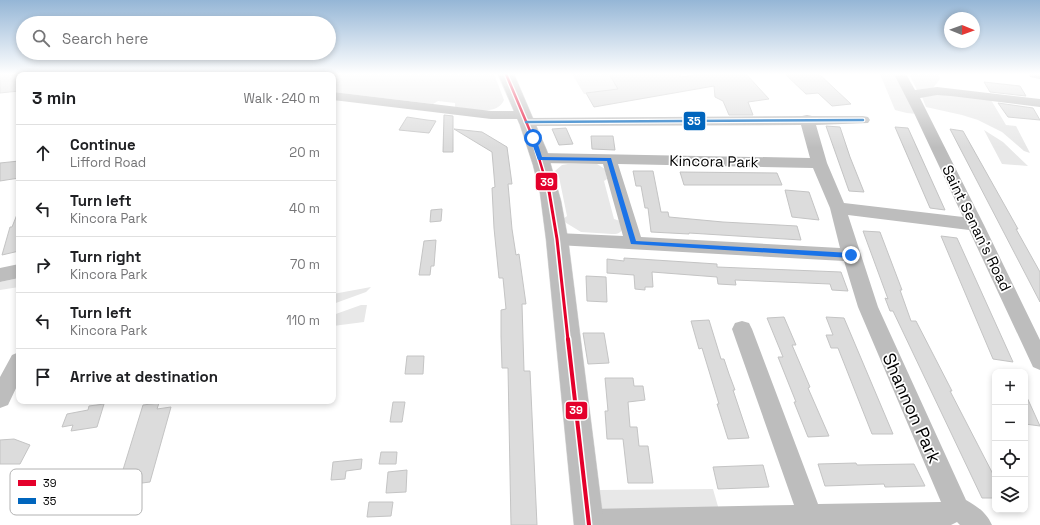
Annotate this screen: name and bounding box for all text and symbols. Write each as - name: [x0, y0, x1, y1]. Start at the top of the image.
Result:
- north arrow: [944, 12, 980, 48]
- search box: [16, 16, 336, 60]
- icon: search: [30, 27, 52, 49]
- text: Search here: [62, 29, 148, 48]
- text: 3 min: [32, 87, 76, 109]
- text: Walk · 240 m: [244, 90, 320, 107]
- line badge: 35: [683, 111, 706, 131]
- text: 35: [687, 114, 701, 128]
- route start: [524, 129, 542, 147]
- text: Continue: [70, 135, 136, 154]
- icon: ahead: [32, 142, 54, 164]
- text: 20 m: [289, 144, 320, 161]
- street label: Kincora Park: [669, 151, 759, 171]
- text: Lifford Road: [70, 154, 146, 171]
- street label: Saint Senan's Road: [938, 162, 1016, 294]
- line badge: 39: [535, 172, 558, 191]
- text: 39: [540, 175, 554, 189]
- text: Turn left: [70, 191, 132, 210]
- icon: left: [32, 198, 54, 220]
- text: 40 m: [289, 200, 320, 217]
- text: Kincora Park: [70, 210, 147, 227]
- route end: [842, 246, 860, 264]
- text: Turn right: [70, 247, 141, 266]
- icon: right: [32, 254, 54, 276]
- text: 70 m: [290, 256, 320, 273]
- text: Kincora Park: [70, 266, 147, 283]
- text: Turn left: [70, 303, 132, 322]
- icon: left: [32, 310, 54, 332]
- text: 110 m: [286, 312, 320, 329]
- text: Kincora Park: [70, 322, 147, 339]
- street label: Shannon Park: [877, 349, 947, 467]
- icon: arrive: [32, 366, 54, 388]
- text: Arrive at destination: [70, 367, 218, 386]
- map controls: [992, 369, 1028, 513]
- button: +: [992, 369, 1028, 405]
- line badge: 39: [565, 401, 588, 420]
- text: 39: [569, 403, 583, 417]
- button: −: [992, 405, 1028, 441]
- button: locate: [992, 441, 1028, 477]
- legend: [10, 469, 142, 515]
- text: 39: [43, 476, 57, 490]
- button: layers: [992, 477, 1028, 513]
- text: 35: [43, 494, 57, 508]

